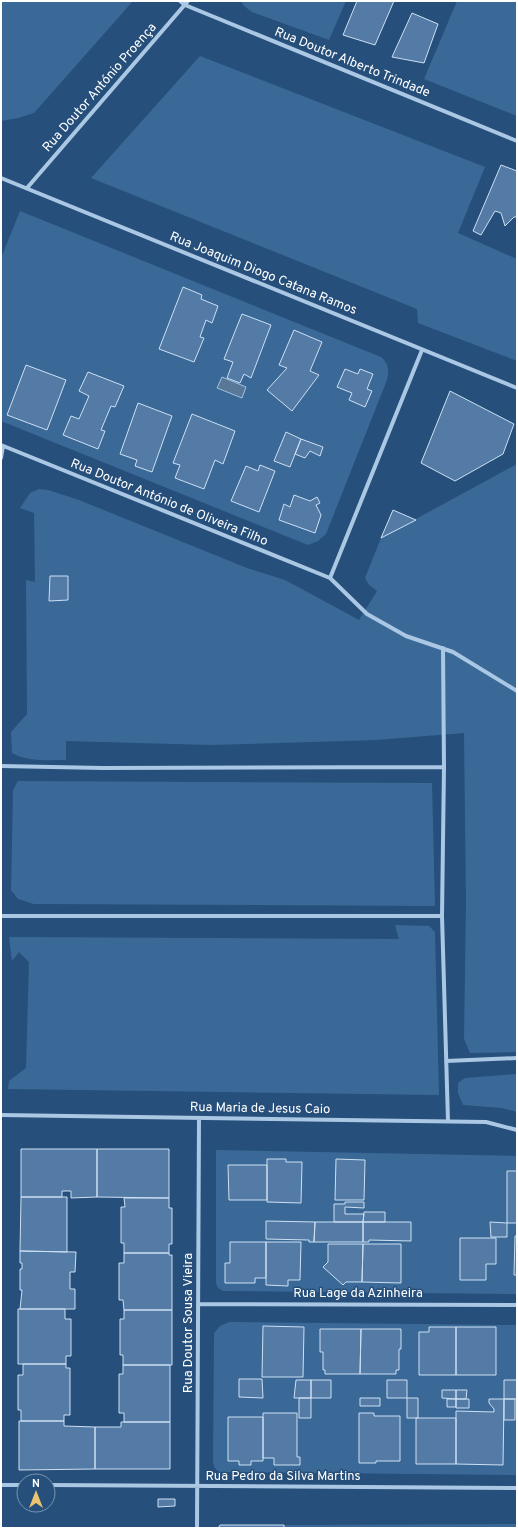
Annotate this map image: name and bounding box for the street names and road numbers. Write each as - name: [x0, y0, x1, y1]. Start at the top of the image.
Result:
- street label: Rua Doutor António Proença: [40, 20, 160, 156]
- street label: Rua Doutor Alberto Trindade: [272, 24, 432, 102]
- street label: Rua Joaquim Diogo Catana Ramos: [167, 229, 359, 319]
- street label: Rua Doutor António de Oliveira Filho: [68, 456, 270, 550]
- street label: Rua Maria de Jesus Caio: [190, 1100, 330, 1118]
- street label: Rua Doutor Sousa Vieira: [181, 1253, 197, 1393]
- street label: Rua Lage da Azinheira: [293, 1286, 423, 1302]
- street label: Rua Pedro da Silva Martins: [205, 1469, 361, 1485]

